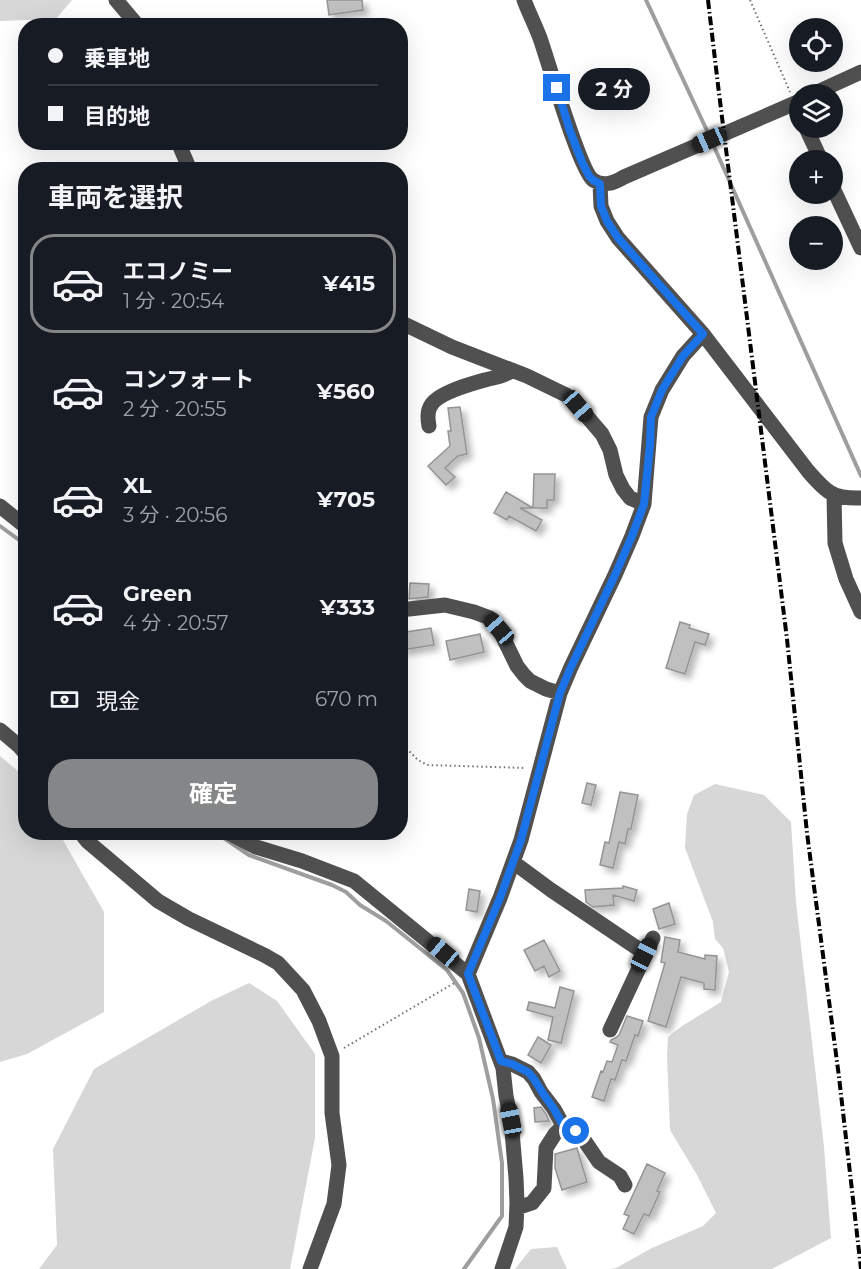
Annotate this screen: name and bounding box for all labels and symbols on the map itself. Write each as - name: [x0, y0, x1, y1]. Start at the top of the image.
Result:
- callout: 2 分: [578, 67, 650, 109]
- route end: [543, 74, 570, 101]
- car: [689, 124, 729, 156]
- car: [559, 387, 597, 425]
- car: [480, 610, 518, 648]
- car: [423, 934, 463, 970]
- car: [628, 935, 660, 975]
- car: [499, 1101, 523, 1139]
- route start: [562, 1117, 589, 1144]

